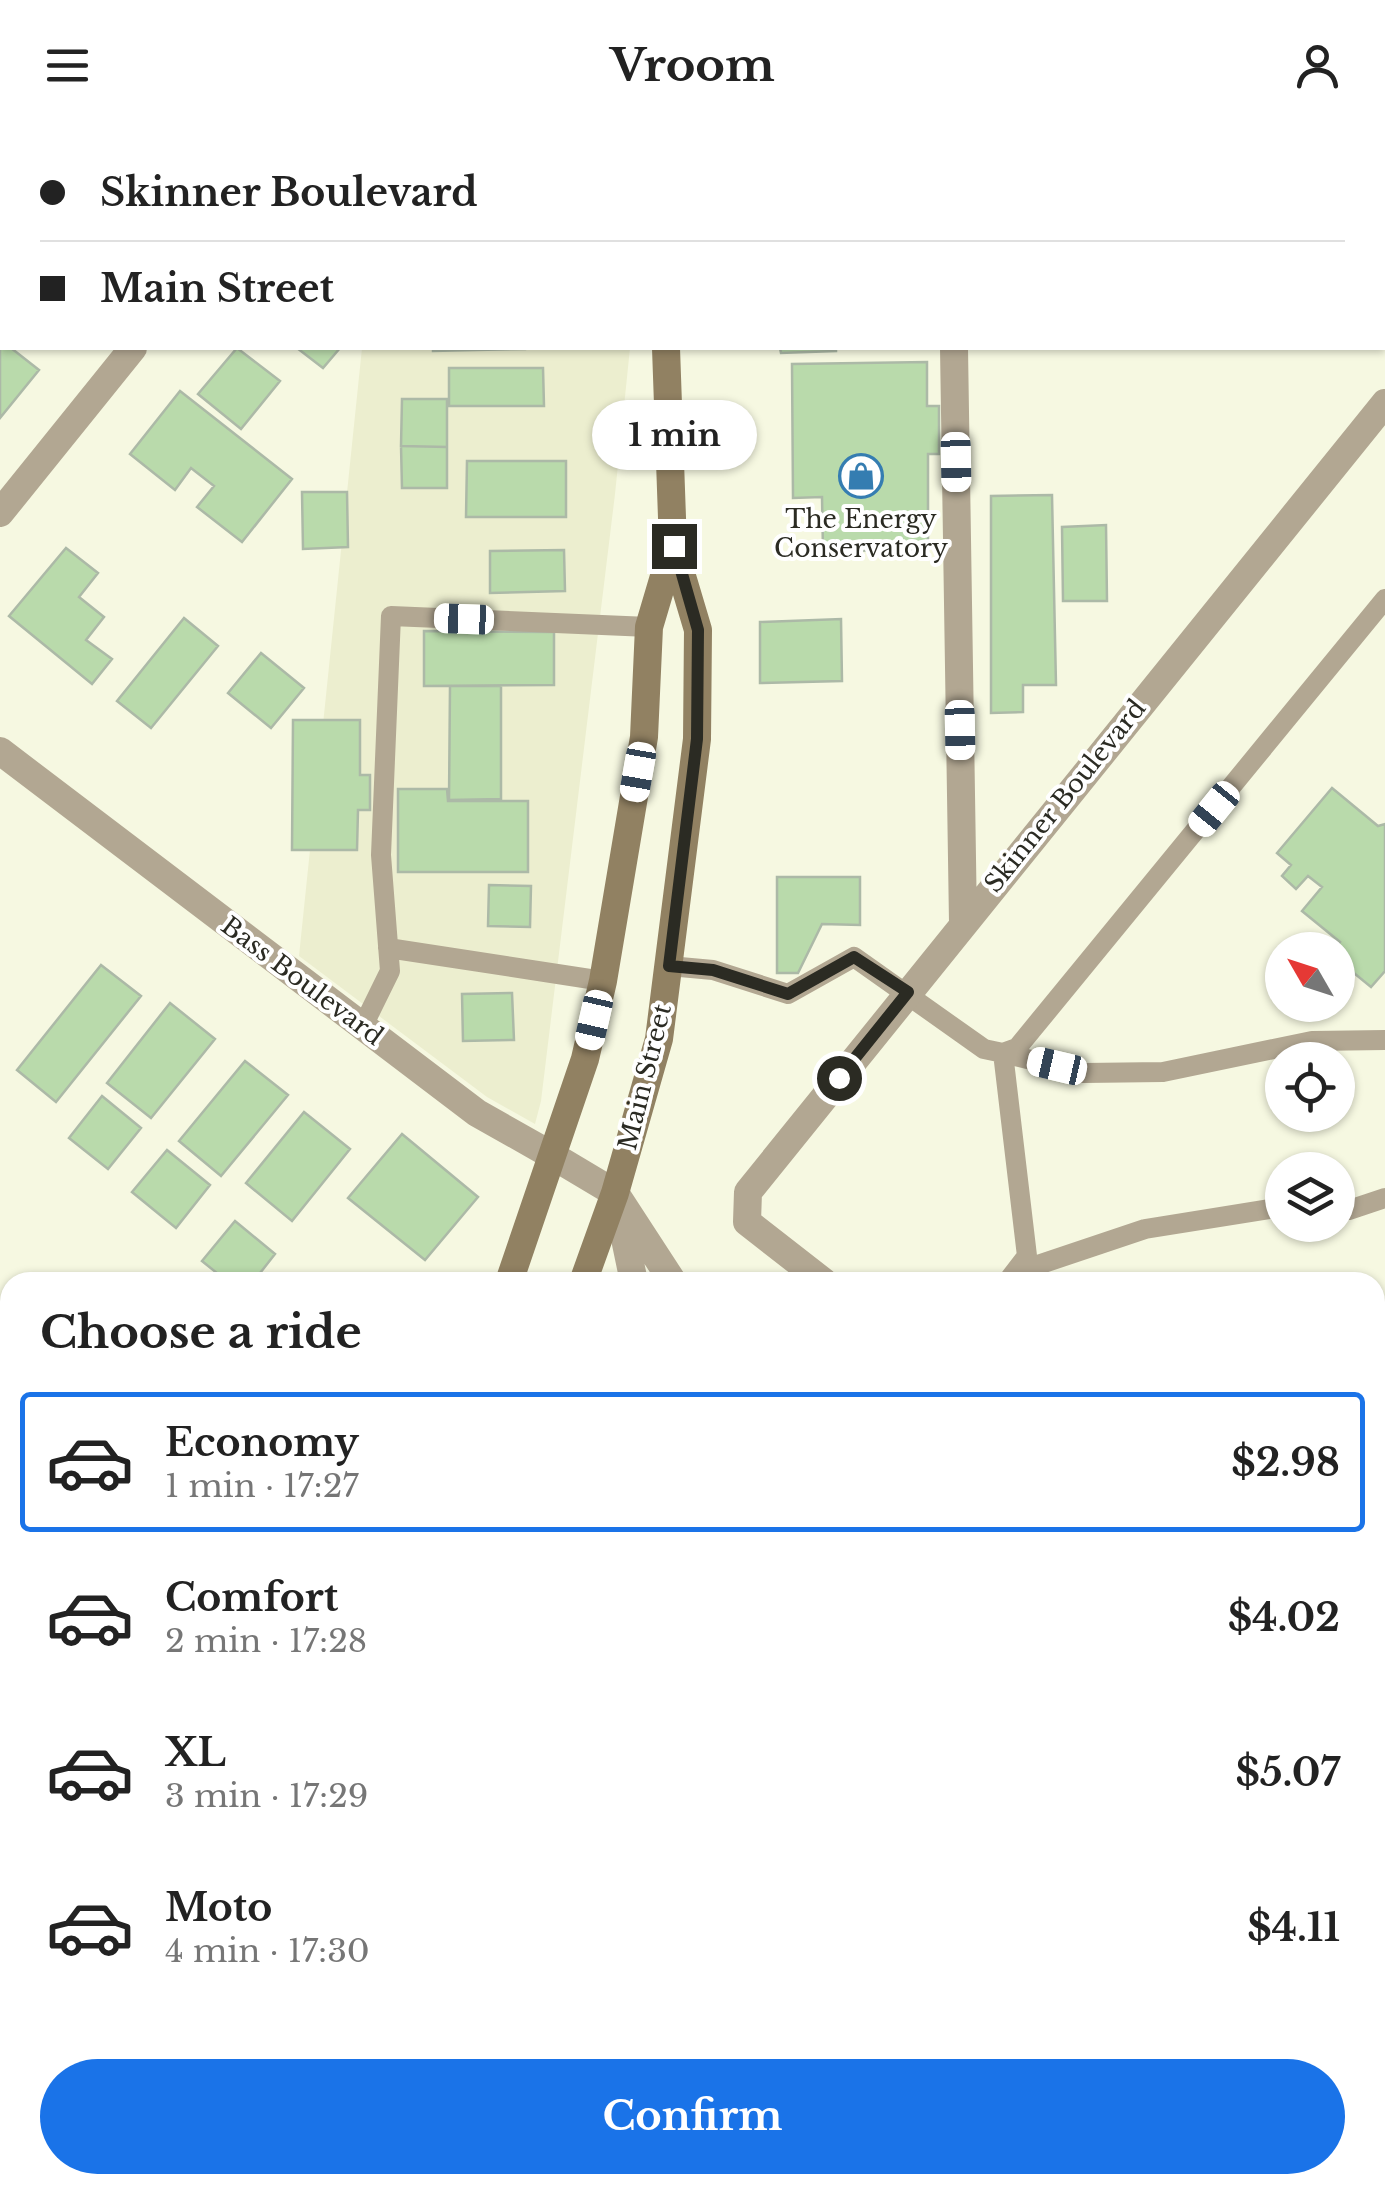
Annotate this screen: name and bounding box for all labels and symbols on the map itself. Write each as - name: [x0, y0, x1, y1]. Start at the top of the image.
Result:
- callout: 1 min: [592, 401, 756, 471]
- car: [940, 432, 972, 492]
- shop icon: The Energy Conservatory: [838, 453, 884, 499]
- place label: The Energy Conservatory: [774, 504, 948, 564]
- route end: [652, 524, 697, 569]
- car: [433, 603, 495, 635]
- street label: Skinner Boulevard: [978, 693, 1152, 899]
- car: [944, 700, 976, 760]
- car: [618, 740, 658, 804]
- car: [1183, 776, 1245, 842]
- street label: Bass Boulevard: [215, 910, 389, 1052]
- north arrow: [1265, 932, 1355, 1022]
- car: [573, 987, 615, 1053]
- street label: Main Street: [612, 1000, 678, 1153]
- car: [1024, 1045, 1090, 1087]
- route start: [817, 1056, 862, 1101]

